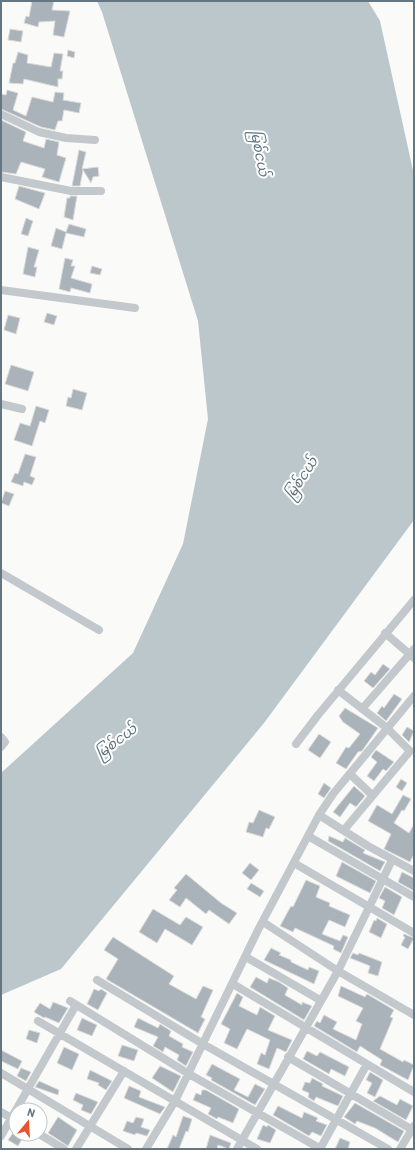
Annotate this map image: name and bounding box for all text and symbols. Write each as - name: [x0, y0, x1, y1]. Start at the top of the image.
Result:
- water label: မြစ်ငယ်: [244, 128, 275, 180]
- water label: မြစ်ငယ်: [280, 451, 325, 504]
- water label: မြစ်ငယ်: [91, 718, 143, 765]
- north arrow: [8, 1102, 48, 1142]
- text: N: [26, 1105, 37, 1119]

